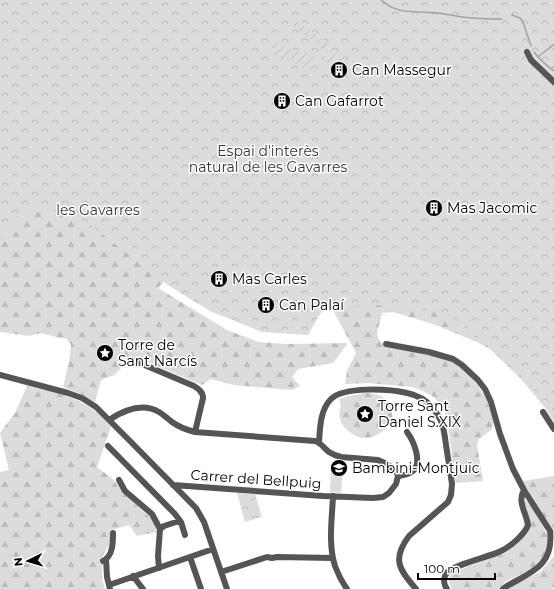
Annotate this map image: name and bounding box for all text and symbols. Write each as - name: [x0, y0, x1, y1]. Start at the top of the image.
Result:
- building icon: Can Massegur: [329, 60, 349, 80]
- place label: Can Massegur: [352, 61, 452, 79]
- building icon: Can Gafarrot: [272, 91, 292, 111]
- place label: Can Gafarrot: [295, 92, 384, 110]
- park label: Espai d'interès natural de les Gavarres: [189, 142, 347, 176]
- building icon: Mas Jacomic: [424, 198, 444, 218]
- place label: Mas Jacomic: [447, 199, 538, 217]
- park label: les Gavarres: [56, 201, 140, 219]
- building icon: Mas Carles: [209, 269, 229, 289]
- place label: Mas Carles: [232, 270, 307, 288]
- building icon: Can Palaí: [256, 295, 276, 315]
- place label: Can Palaí: [279, 296, 345, 314]
- place label: Torre de Sant Narcís: [118, 336, 197, 370]
- place icon: Torre de Sant Narcís: [95, 343, 115, 363]
- place label: Torre Sant Daniel S.XIX: [378, 397, 461, 431]
- place icon: Torre Sant Daniel S.XIX: [355, 404, 375, 424]
- school or university icon: Bambini-Montjuïc: [329, 458, 349, 478]
- place label: Bambini-Montjuïc: [352, 459, 480, 477]
- street label: Carrer del Bellpuig: [190, 465, 322, 493]
- north arrow: [8, 541, 48, 581]
- scale bar: [418, 555, 495, 581]
- text: N: [11, 557, 25, 567]
- text: 100 m: [424, 561, 460, 576]

